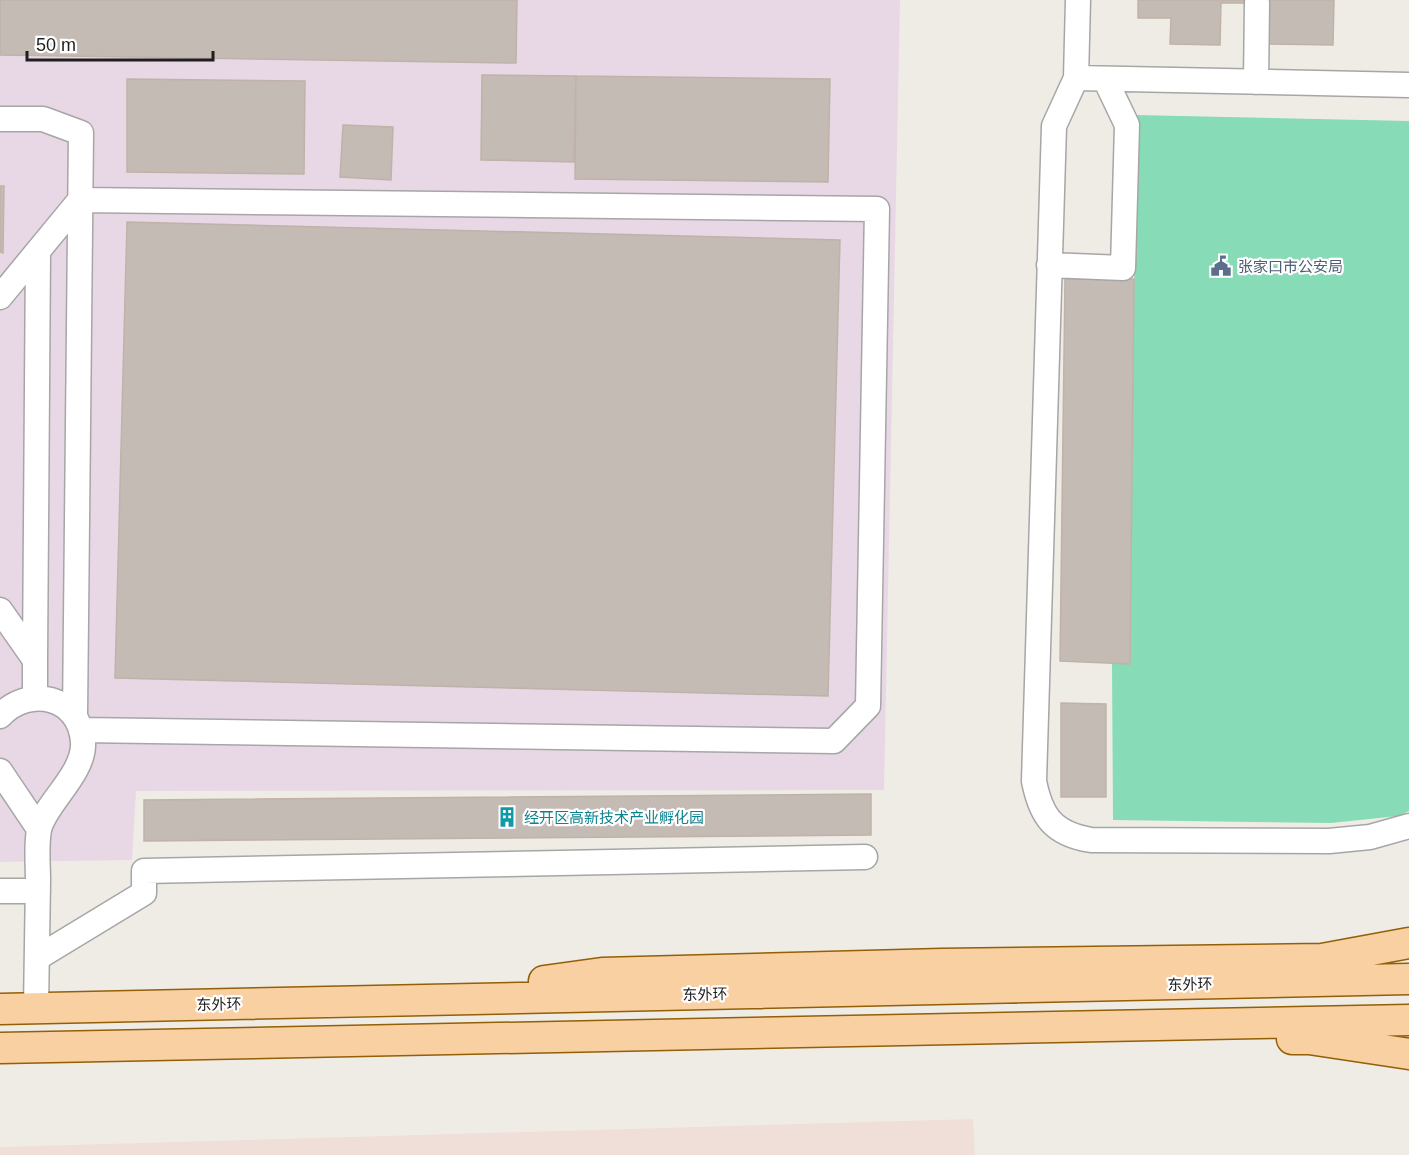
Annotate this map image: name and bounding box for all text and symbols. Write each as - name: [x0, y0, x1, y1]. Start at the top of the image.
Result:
- scale bar: [27, 24, 213, 62]
- text: 50 m: [36, 35, 76, 55]
- public building icon: 张家口市公安局: [1209, 254, 1233, 278]
- place label: 张家口市公安局: [1238, 258, 1343, 275]
- building icon: 经开区高新技术产业孵化园: [495, 805, 519, 829]
- place label: 经开区高新技术产业孵化园: [524, 809, 704, 826]
- street label: 东外环: [1167, 975, 1213, 993]
- street label: 东外环: [682, 985, 728, 1003]
- street label: 东外环: [196, 995, 242, 1013]

